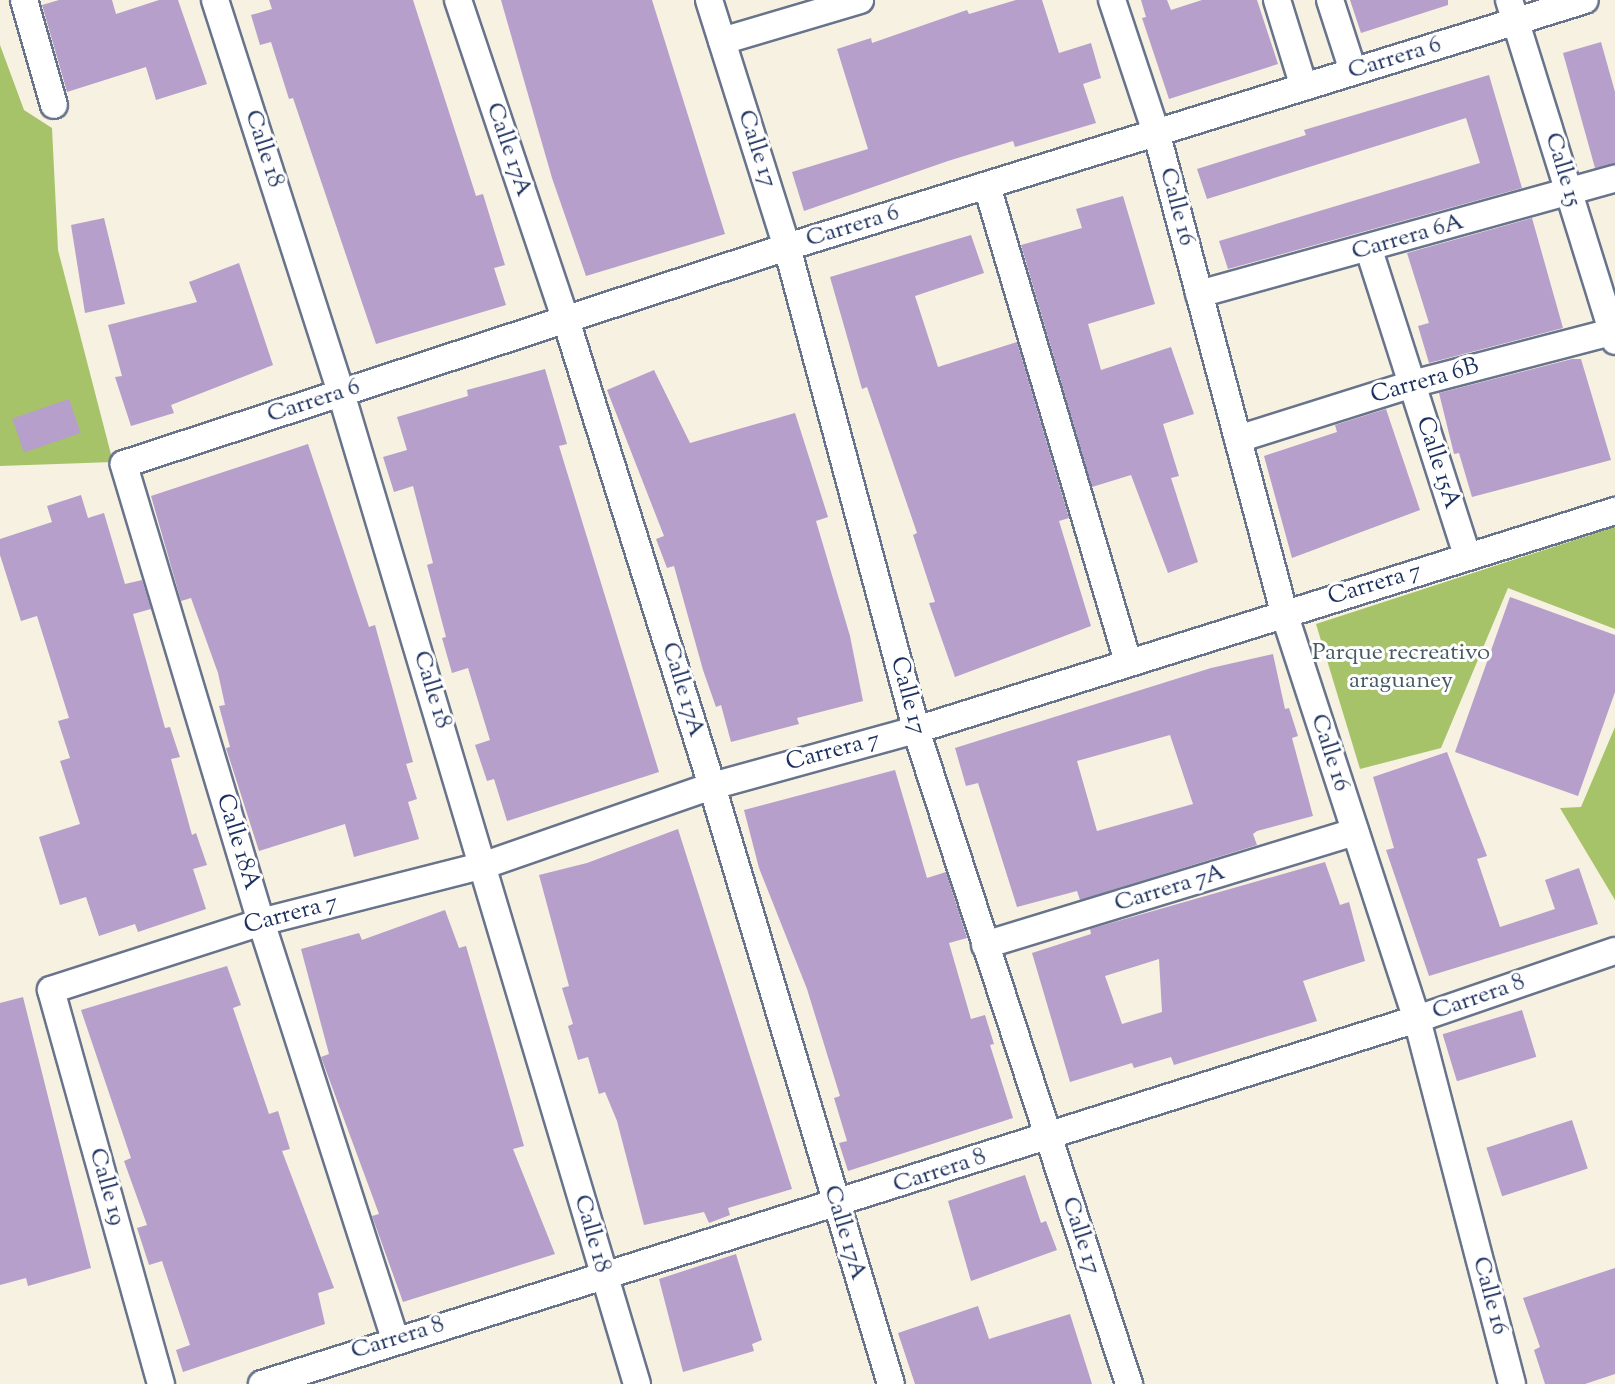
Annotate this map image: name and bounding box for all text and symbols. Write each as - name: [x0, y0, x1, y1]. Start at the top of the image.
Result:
- street label: Carrera 6: [1345, 31, 1445, 87]
- street label: Calle 17A: [479, 99, 537, 201]
- street label: Calle 18: [237, 107, 289, 191]
- street label: Calle 17: [730, 107, 782, 191]
- street label: Calle 15: [1537, 130, 1587, 210]
- street label: Calle 16: [1152, 165, 1200, 249]
- street label: Carrera 6: [803, 199, 903, 255]
- street label: Carrera 6A: [1349, 208, 1467, 268]
- street label: Carrera 6B: [1368, 353, 1482, 411]
- street label: Carrera 6: [264, 373, 364, 431]
- street label: Calle 15A: [1409, 413, 1465, 513]
- street label: Carrera 7: [1325, 557, 1425, 613]
- street label: Calle 17A: [654, 639, 710, 741]
- park label: Parque recreativo araguaney: [1312, 640, 1490, 696]
- street label: Calle 18: [406, 648, 456, 732]
- street label: Calle 17: [883, 654, 931, 738]
- street label: Calle 16: [1303, 711, 1355, 795]
- street label: Carrera 7: [783, 726, 883, 778]
- street label: Calle 18A: [209, 790, 265, 894]
- street label: Carrera 7A: [1111, 859, 1229, 919]
- street label: Carrera 7: [241, 889, 341, 941]
- street label: Carrera 8: [1429, 969, 1529, 1027]
- street label: Carrera 8: [890, 1143, 990, 1201]
- street label: Calle 19: [81, 1145, 131, 1229]
- street label: Calle 17A: [816, 1182, 872, 1284]
- street label: Calle 18: [566, 1192, 616, 1276]
- street label: Calle 17: [1054, 1194, 1106, 1278]
- street label: Calle 16: [1465, 1254, 1513, 1338]
- street label: Carrera 8: [348, 1311, 448, 1367]

